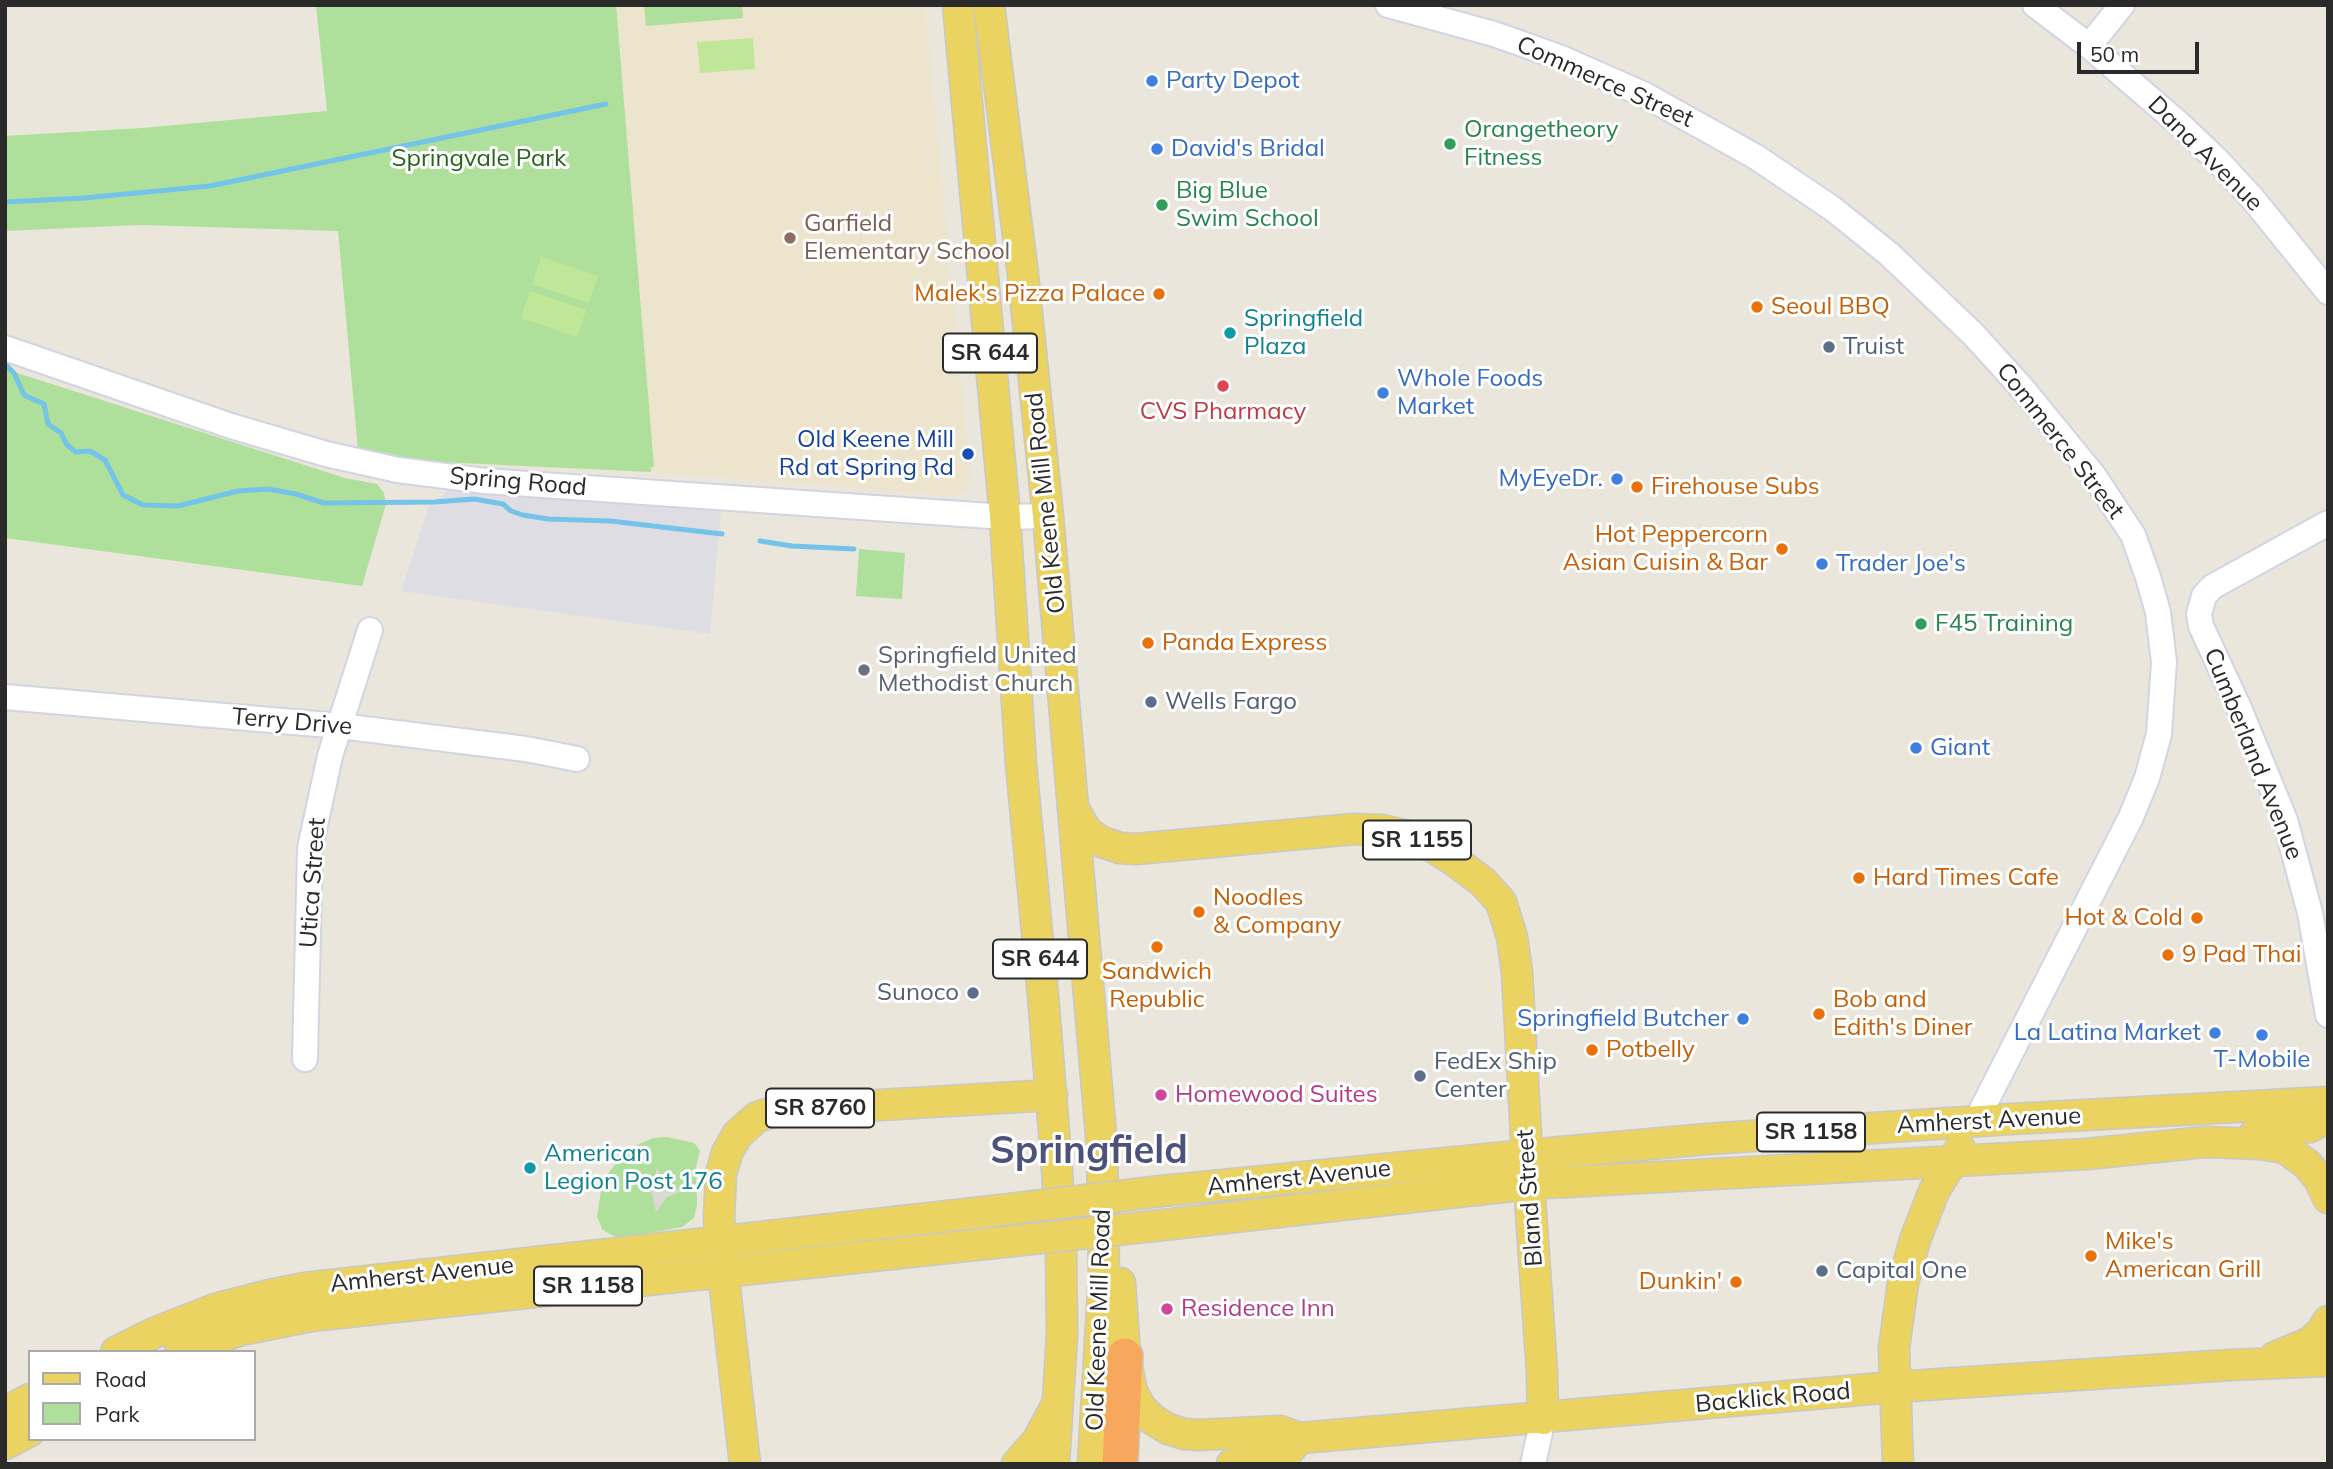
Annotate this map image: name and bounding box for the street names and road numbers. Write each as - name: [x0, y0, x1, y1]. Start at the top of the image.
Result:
- street label: Commerce Street: [1512, 30, 1698, 134]
- street label: Dana Avenue: [2142, 91, 2268, 217]
- road number: SR 644: [943, 334, 1037, 372]
- street label: Commerce Street: [1990, 357, 2130, 525]
- street label: Old Keene Mill Road: [1020, 391, 1072, 615]
- street label: Spring Road: [448, 462, 588, 502]
- street label: Cumberland Avenue: [2197, 644, 2309, 864]
- street label: Terry Drive: [231, 702, 353, 742]
- street label: Utica Street: [294, 817, 332, 949]
- road number: SR 1155: [1363, 820, 1471, 860]
- road number: SR 644: [993, 940, 1087, 978]
- road number: SR 8760: [766, 1088, 874, 1128]
- street label: Amherst Avenue: [1896, 1102, 2082, 1140]
- road number: SR 1158: [1757, 1112, 1865, 1152]
- street label: Bland Street: [1511, 1128, 1549, 1268]
- street label: Amherst Avenue: [1206, 1154, 1392, 1202]
- street label: Old Keene Mill Road: [1081, 1208, 1117, 1432]
- street label: Amherst Avenue: [329, 1251, 515, 1299]
- road number: SR 1158: [534, 1266, 642, 1306]
- street label: Backlick Road: [1694, 1377, 1852, 1419]

